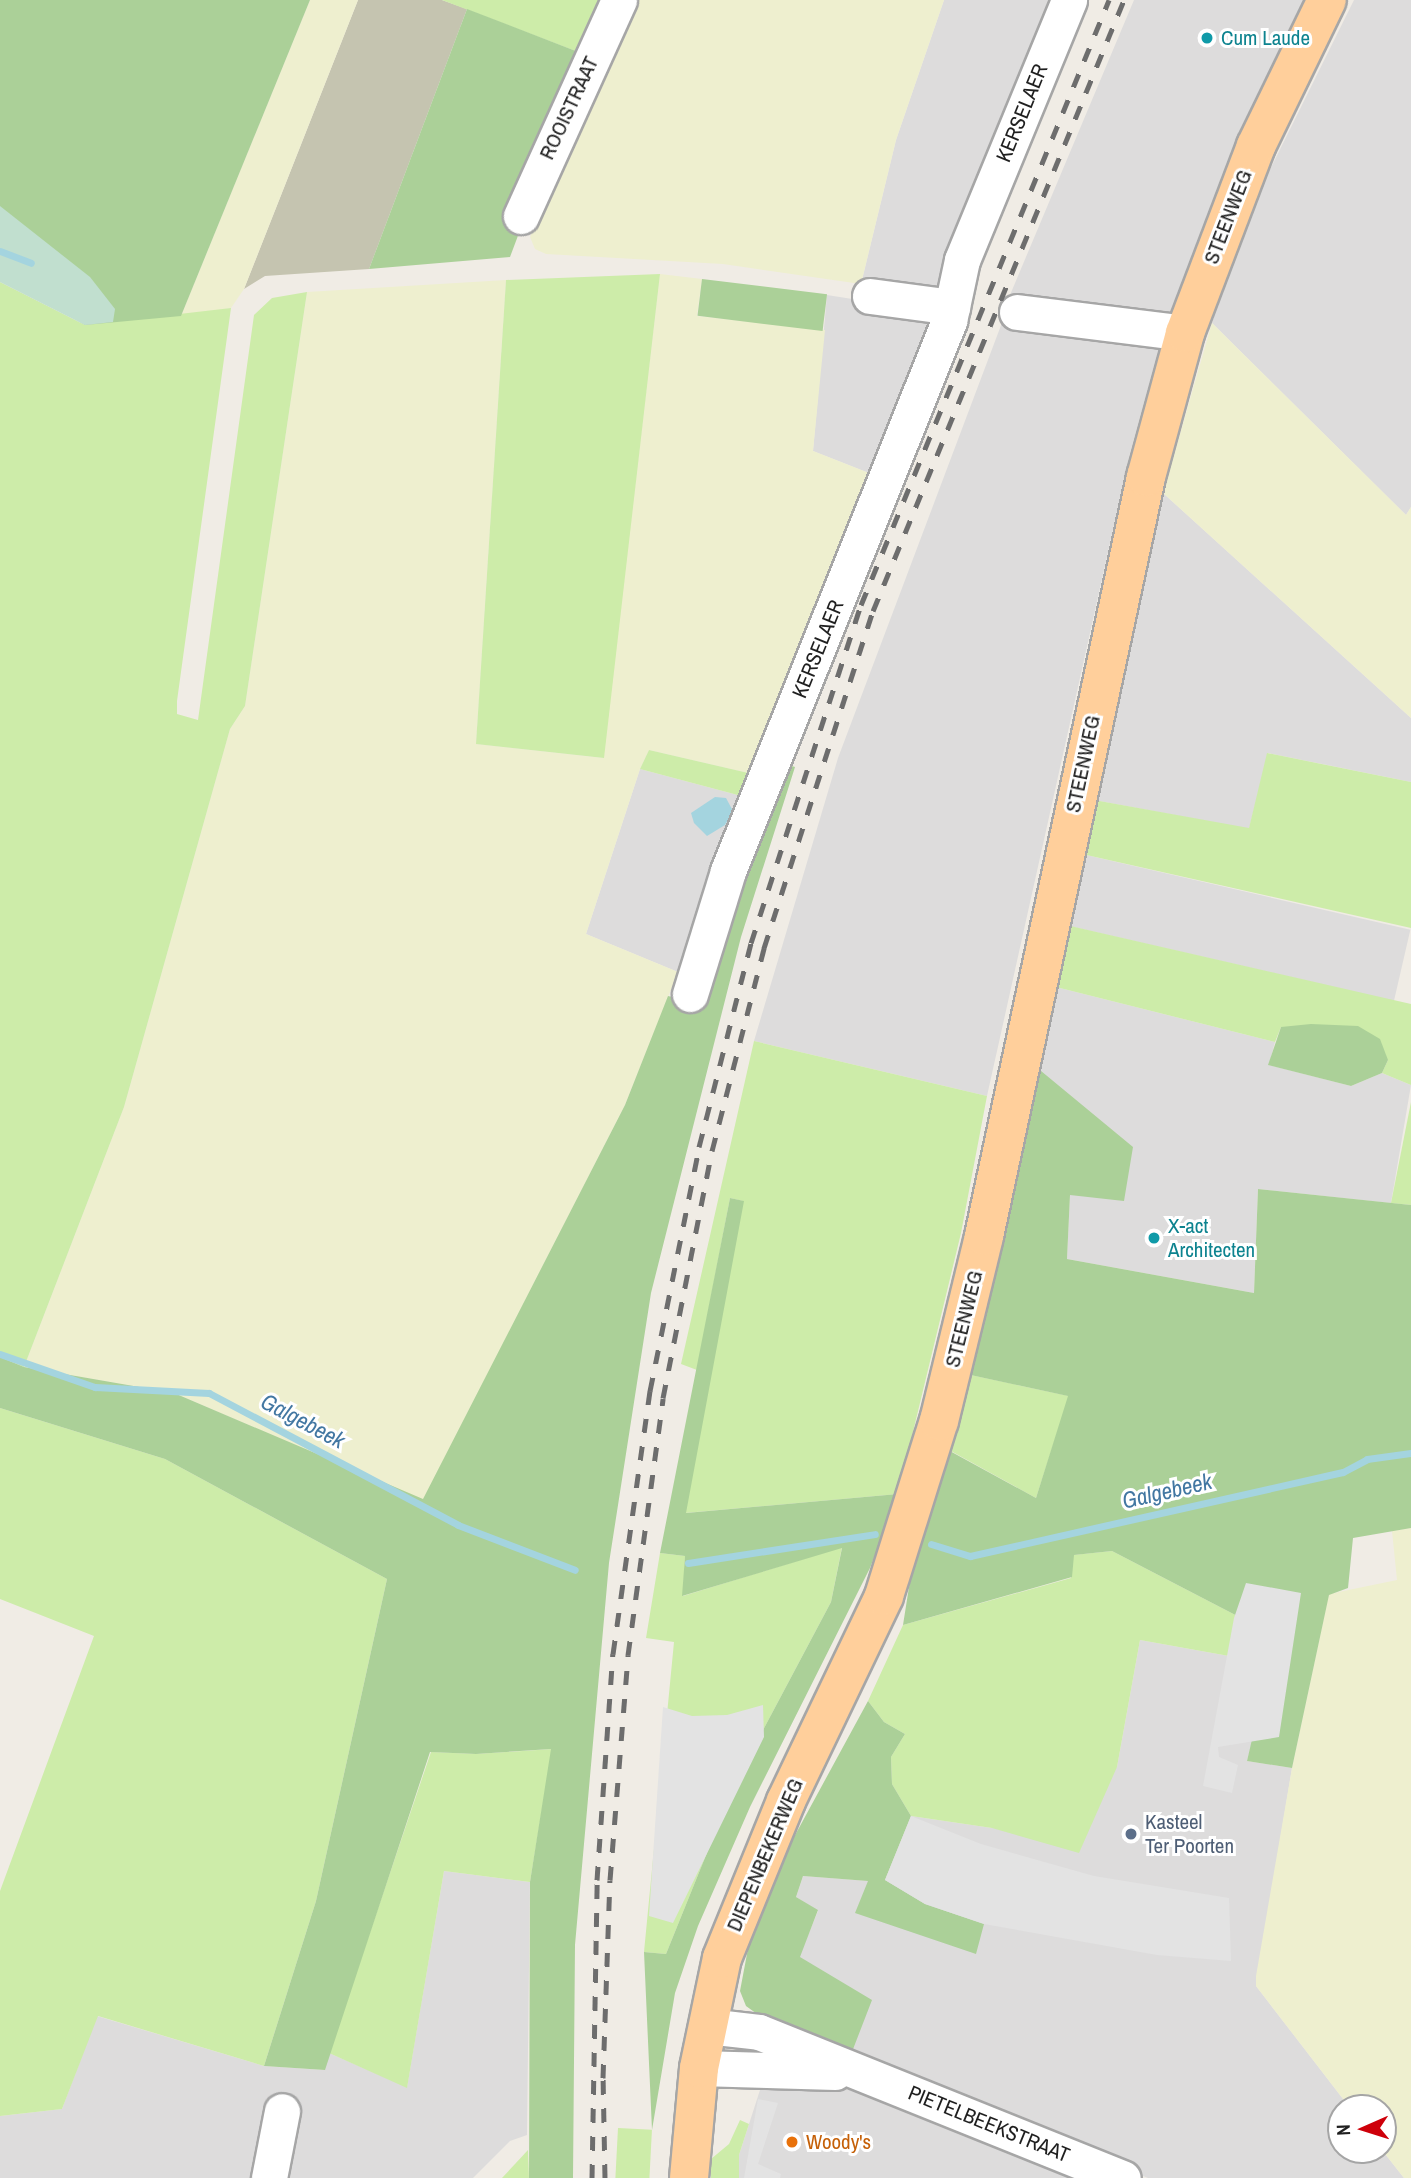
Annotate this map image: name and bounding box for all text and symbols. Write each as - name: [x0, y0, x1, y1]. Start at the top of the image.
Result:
- place label: Cum Laude: [1221, 25, 1310, 51]
- marker: Cum Laude: [1199, 30, 1215, 46]
- street label: ROOISTRAAT: [534, 53, 604, 163]
- street label: KERSELAER: [991, 60, 1053, 166]
- street label: STEENWEG: [1199, 166, 1257, 268]
- street label: KERSELAER: [787, 596, 849, 702]
- street label: STEENWEG: [1060, 713, 1106, 815]
- place label: X-act Architecten: [1168, 1213, 1255, 1263]
- marker: X-act Architecten: [1146, 1230, 1162, 1246]
- street label: STEENWEG: [940, 1268, 988, 1370]
- water label: Galgebeek: [256, 1387, 350, 1455]
- water label: Galgebeek: [1119, 1467, 1215, 1515]
- street label: DIEPENBEKERWEG: [721, 1775, 809, 1935]
- place label: Kasteel Ter Poorten: [1145, 1809, 1234, 1859]
- marker: Kasteel Ter Poorten: [1123, 1826, 1139, 1842]
- street label: PIETELBEEKSTRAAT: [905, 2080, 1073, 2168]
- north arrow: [1327, 2094, 1397, 2164]
- text: N: [1330, 2124, 1356, 2136]
- place label: Woody's: [806, 2129, 871, 2155]
- marker: Woody's: [784, 2134, 800, 2150]

